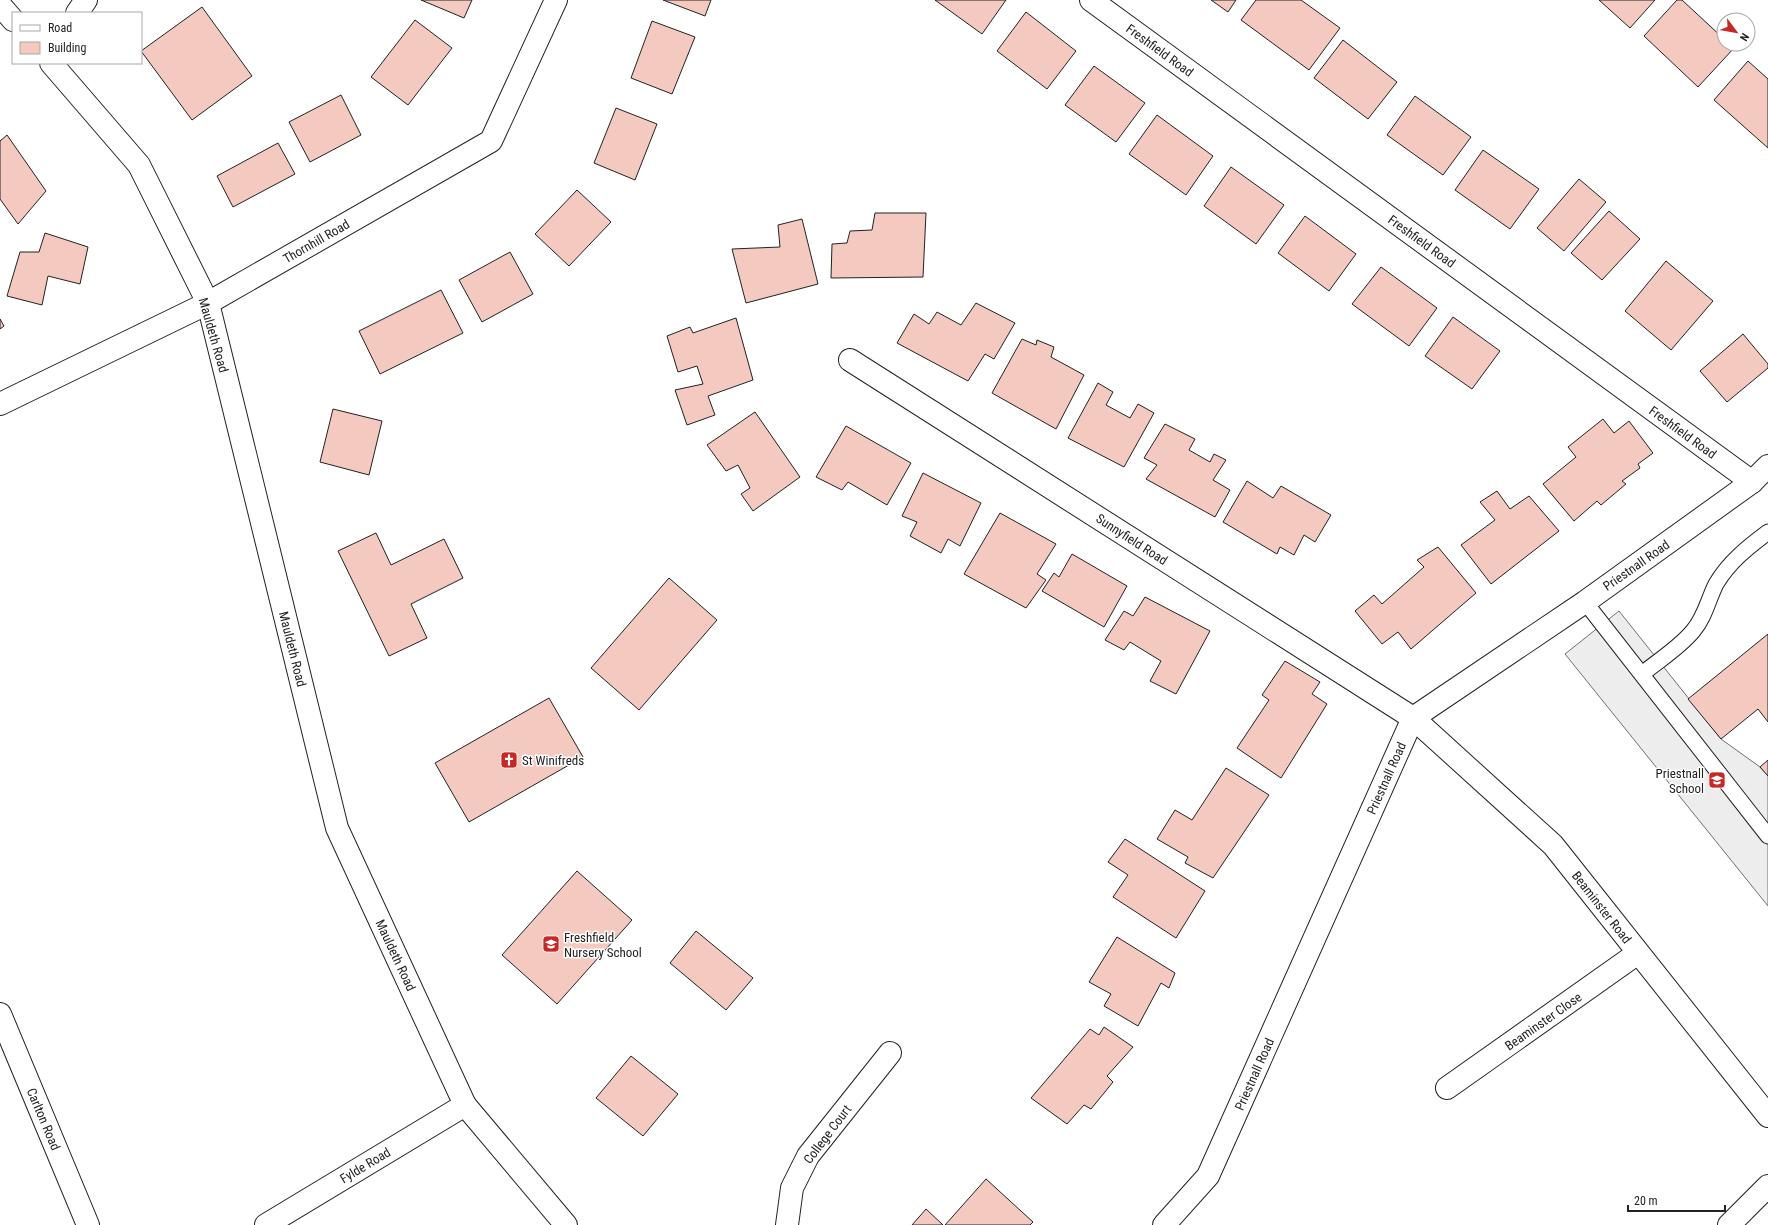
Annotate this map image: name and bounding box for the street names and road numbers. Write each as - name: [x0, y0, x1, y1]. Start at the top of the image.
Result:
- street label: Freshfield Road: [1123, 21, 1196, 80]
- street label: Freshfield Road: [1385, 212, 1458, 271]
- street label: Thornhill Road: [280, 216, 352, 266]
- street label: Mauldeth Road: [196, 296, 231, 374]
- street label: Freshfield Road: [1646, 403, 1719, 462]
- street label: Sunnyfield Road: [1093, 511, 1170, 568]
- street label: Priestnall Road: [1600, 537, 1672, 594]
- street label: Mauldeth Road: [276, 610, 309, 688]
- street label: Priestnall Road: [1364, 740, 1409, 817]
- street label: Beaminster Road: [1569, 868, 1634, 946]
- street label: Mauldeth Road: [372, 917, 419, 993]
- street label: Beaminster Close: [1502, 989, 1585, 1053]
- street label: Priestnall Road: [1232, 1036, 1277, 1113]
- street label: Carlton Road: [24, 1086, 63, 1153]
- street label: College Court: [800, 1102, 854, 1167]
- street label: Fylde Road: [337, 1145, 393, 1186]

